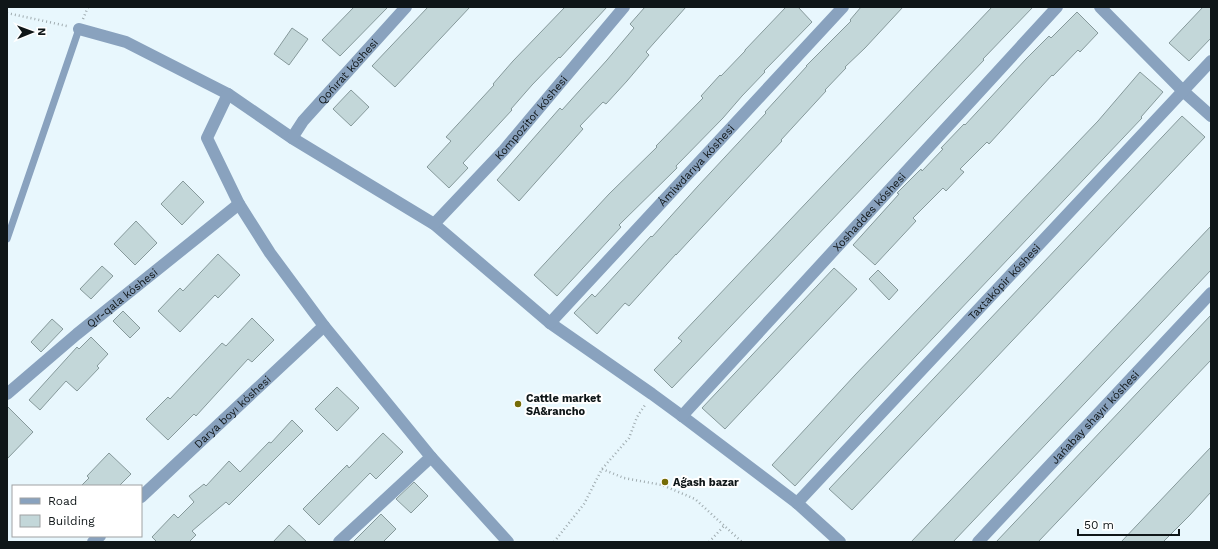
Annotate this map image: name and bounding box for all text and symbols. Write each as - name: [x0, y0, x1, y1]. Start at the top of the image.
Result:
- north arrow: [12, 12, 52, 52]
- text: N: [35, 28, 48, 36]
- street label: Qońırat kóshesi: [315, 36, 381, 107]
- street label: Kompozitor kóshesi: [492, 73, 570, 162]
- street label: Ámiwdarıya kóshesi: [655, 122, 737, 209]
- street label: Xoshaddes kóshesi: [830, 170, 908, 254]
- street label: Taxtakópir kóshesi: [965, 241, 1043, 323]
- street label: Qır-qala kóshesi: [84, 265, 160, 330]
- street label: Jańabay shayır kóshesi: [1048, 368, 1142, 466]
- street label: Darya boyı kóshesi: [191, 373, 273, 451]
- place label: Cattle market SA&rancho: [526, 392, 601, 418]
- marker: Cattle market SA&rancho: [513, 399, 523, 409]
- place label: Aǵash bazar: [673, 476, 739, 489]
- marker: Aǵash bazar: [660, 477, 670, 487]
- legend: [12, 485, 142, 537]
- text: Road: [48, 494, 77, 508]
- scale bar: [1078, 511, 1179, 537]
- text: Building: [48, 514, 95, 528]
- text: 50 m: [1084, 518, 1114, 532]

